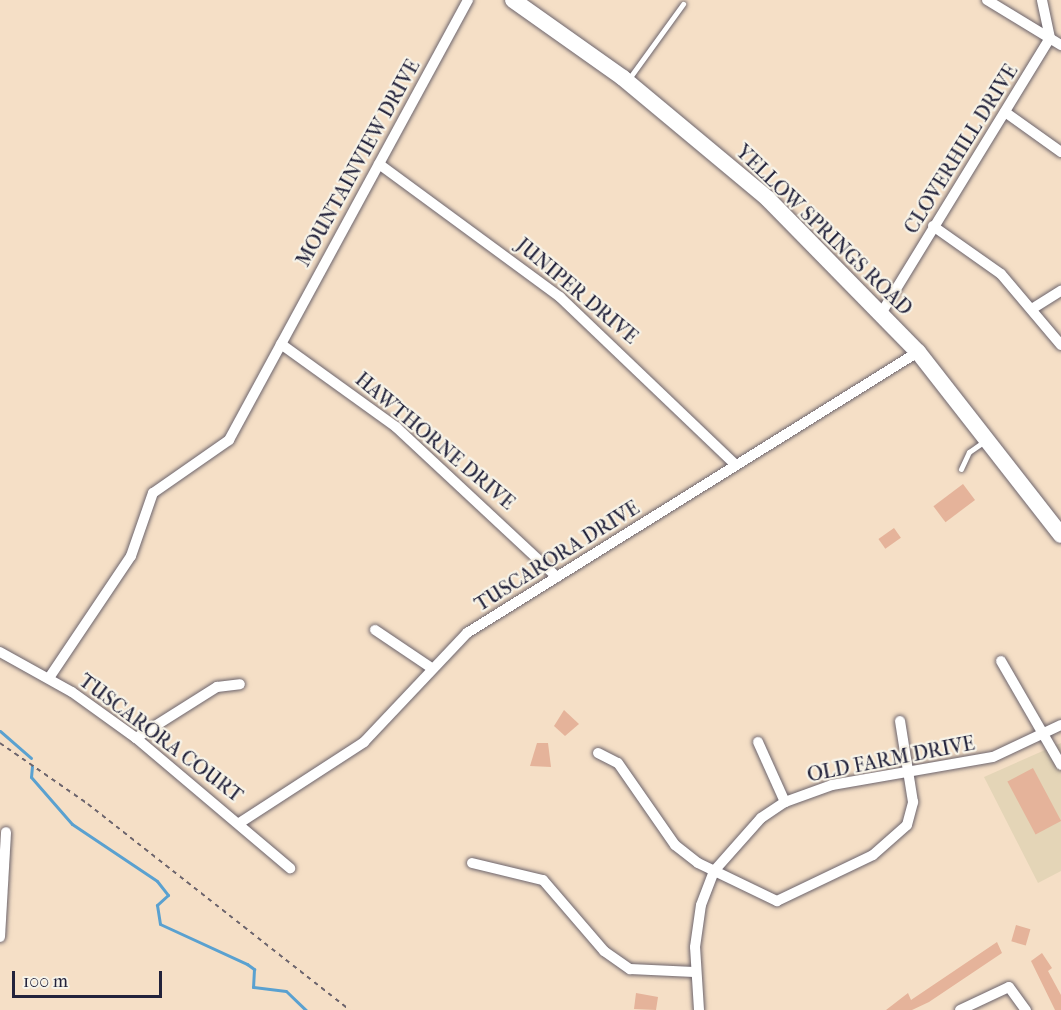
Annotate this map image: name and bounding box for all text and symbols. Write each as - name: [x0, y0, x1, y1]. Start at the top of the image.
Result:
- street label: MOUNTAINVIEW DRIVE: [291, 55, 425, 271]
- street label: CLOVERHILL DRIVE: [899, 60, 1023, 238]
- street label: YELLOW SPRINGS ROAD: [731, 140, 917, 320]
- street label: JUNIPER DRIVE: [511, 233, 643, 349]
- street label: HAWTHORNE DRIVE: [350, 367, 520, 515]
- street label: TUSCARORA DRIVE: [470, 496, 644, 616]
- street label: TUSCARORA COURT: [74, 669, 248, 807]
- street label: OLD FARM DRIVE: [805, 731, 977, 787]
- scale bar: [15, 959, 165, 997]
- text: 100 m: [23, 971, 68, 992]

